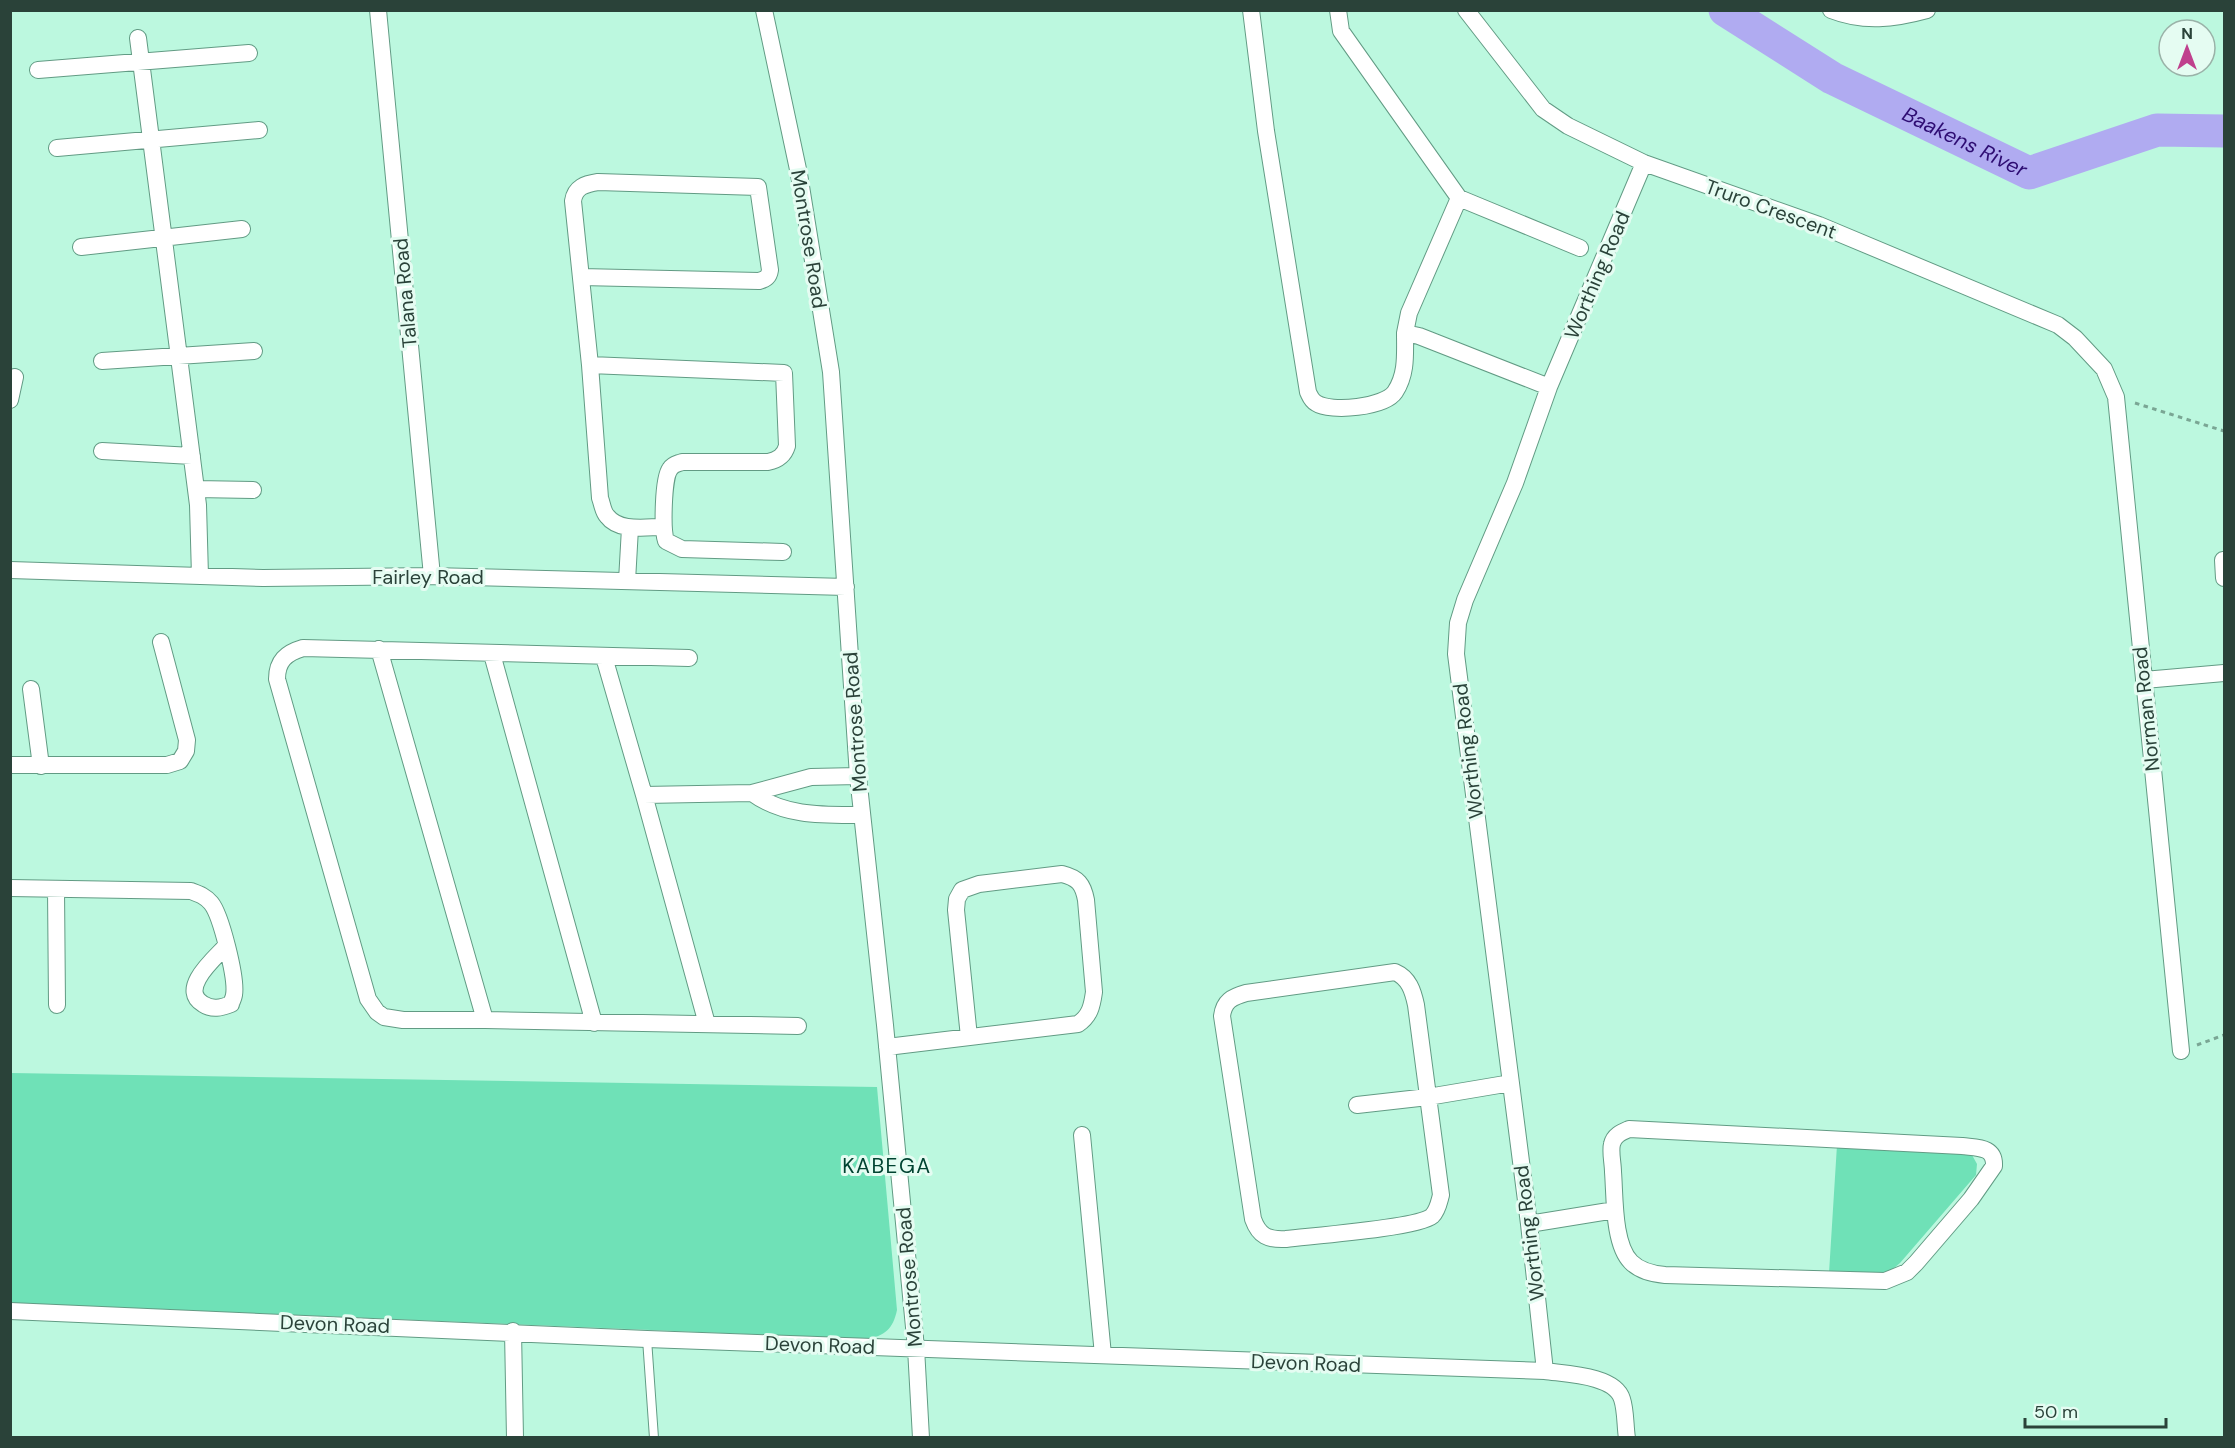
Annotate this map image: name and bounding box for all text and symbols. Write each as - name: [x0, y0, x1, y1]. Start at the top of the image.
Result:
- north arrow: [2157, 18, 2217, 78]
- text: N: [2181, 23, 2193, 44]
- water label: Baakens River: [1898, 100, 2033, 184]
- street label: Montrose Road: [785, 168, 833, 310]
- street label: Truro Crescent: [1702, 173, 1840, 245]
- street label: Worthing Road: [1558, 207, 1636, 343]
- street label: Talana Road: [387, 237, 423, 349]
- street label: Fairley Road: [372, 564, 484, 590]
- street label: Norman Road: [2127, 645, 2165, 773]
- street label: Montrose Road: [837, 651, 873, 793]
- street label: Worthing Road: [1447, 682, 1489, 820]
- district label: KABEGA: [842, 1152, 932, 1180]
- street label: Worthing Road: [1508, 1164, 1550, 1302]
- street label: Montrose Road: [890, 1206, 928, 1348]
- street label: Devon Road: [280, 1309, 390, 1339]
- street label: Devon Road: [765, 1330, 875, 1360]
- street label: Devon Road: [1251, 1348, 1361, 1378]
- scale bar: [2025, 1391, 2166, 1429]
- text: 50 m: [2034, 1400, 2078, 1424]

